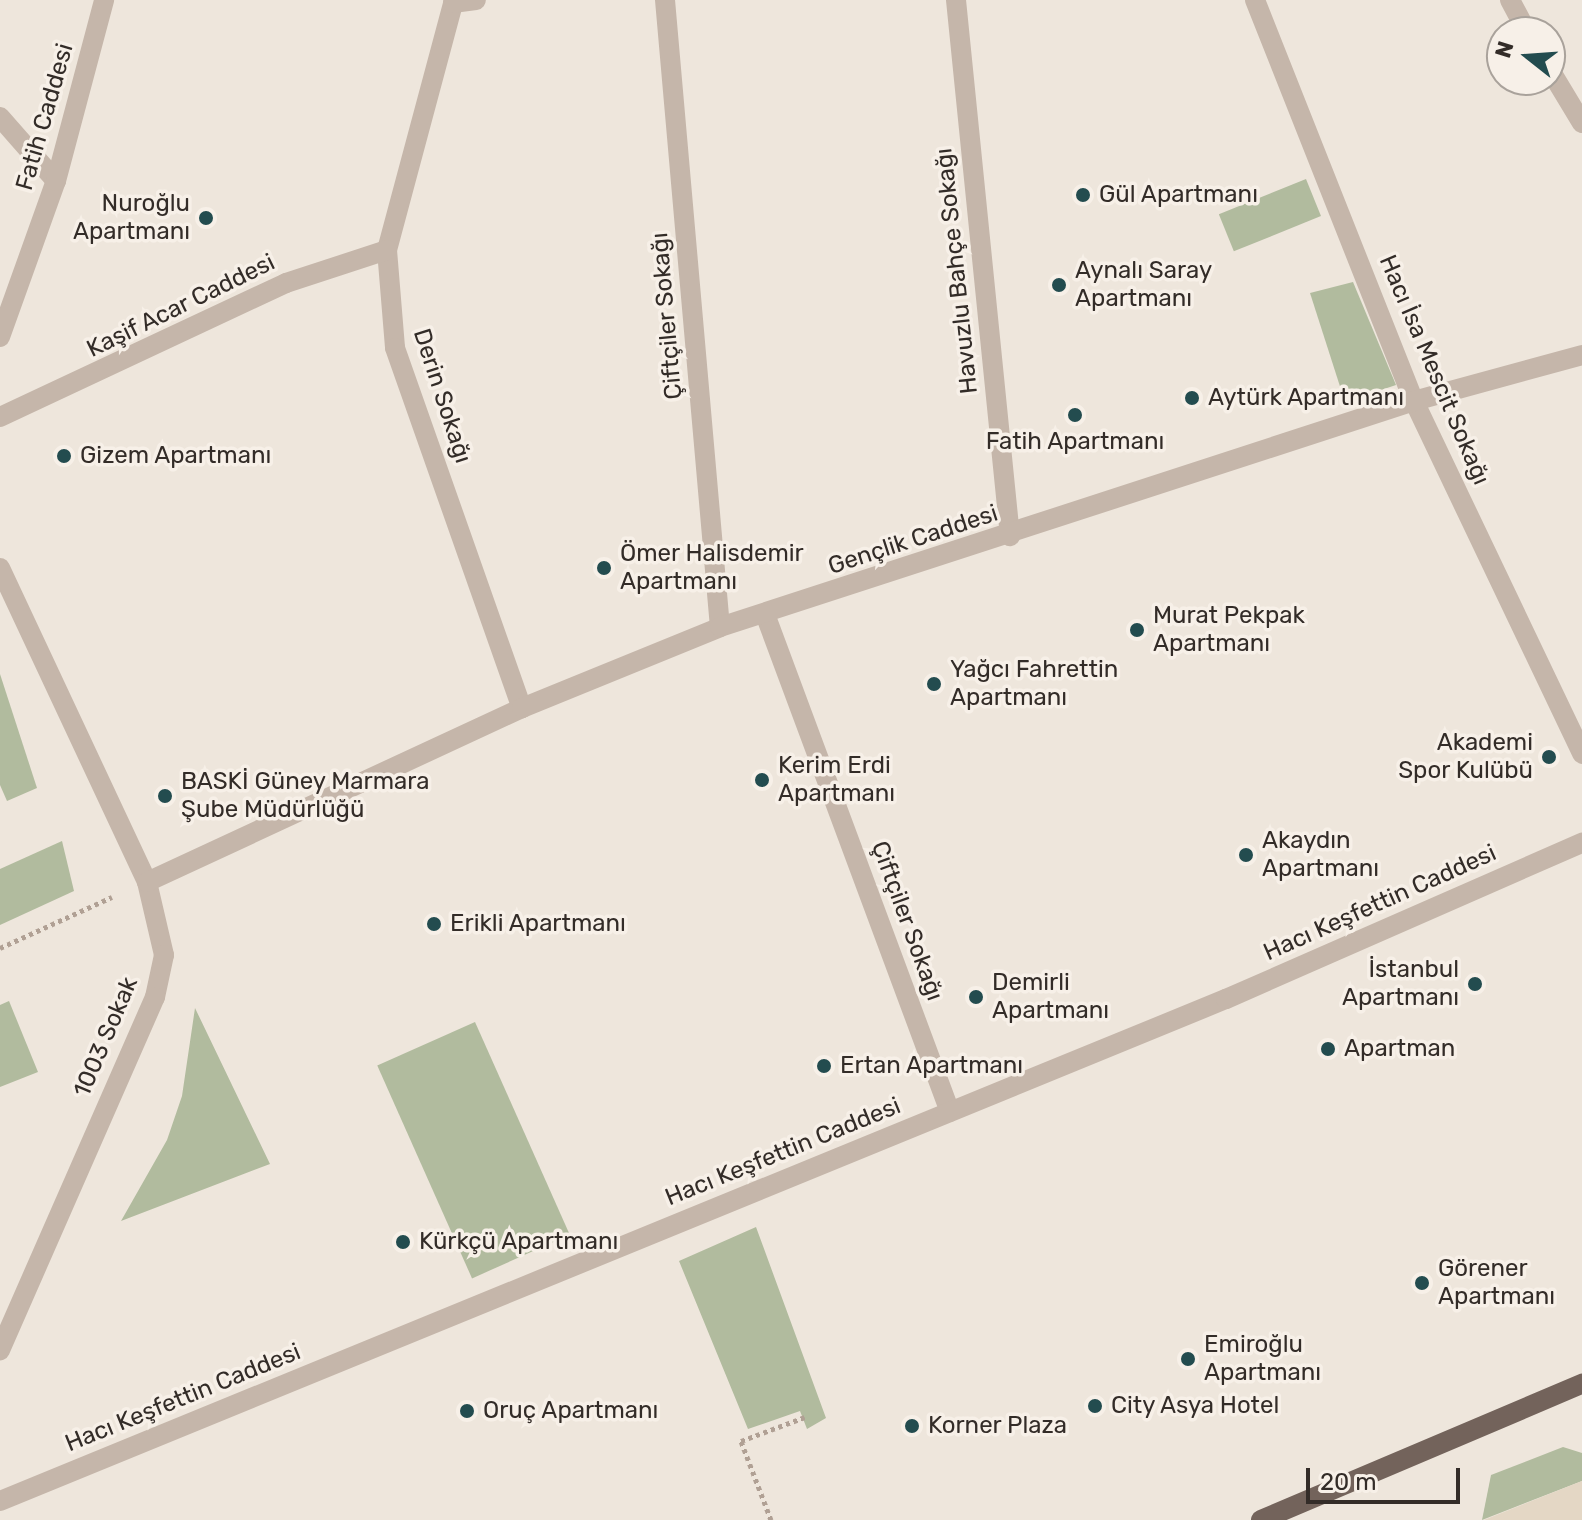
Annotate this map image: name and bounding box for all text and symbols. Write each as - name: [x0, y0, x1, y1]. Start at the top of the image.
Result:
- north arrow: [1486, 16, 1566, 96]
- text: N: [1489, 38, 1520, 61]
- street label: Fatih Caddesi: [10, 40, 80, 194]
- street label: Havuzlu Bahçe Sokağı: [930, 147, 984, 395]
- place label: Gül Apartmanı: [1099, 181, 1259, 209]
- marker: Gül Apartmanı: [1074, 186, 1092, 204]
- place label: Nuroğlu Apartmanı: [73, 190, 190, 246]
- marker: Nuroğlu Apartmanı: [197, 209, 215, 227]
- street label: Çiftçiler Sokağı: [645, 231, 689, 401]
- street label: Kaşif Acar Caddesi: [81, 248, 281, 364]
- street label: Hacı İsa Mescit Sokağı: [1373, 251, 1495, 489]
- place label: Aynalı Saray Apartmanı: [1075, 257, 1212, 313]
- marker: Aynalı Saray Apartmanı: [1050, 276, 1068, 294]
- street label: Derin Sokağı: [407, 325, 477, 467]
- place label: Aytürk Apartmanı: [1208, 384, 1405, 412]
- marker: Aytürk Apartmanı: [1183, 389, 1201, 407]
- marker: Fatih Apartmanı: [1066, 406, 1084, 424]
- place label: Fatih Apartmanı: [985, 428, 1165, 456]
- place label: Gizem Apartmanı: [80, 442, 272, 470]
- marker: Gizem Apartmanı: [55, 447, 73, 465]
- street label: Gençlik Caddesi: [824, 499, 1002, 581]
- place label: Ömer Halisdemir Apartmanı: [620, 540, 804, 596]
- marker: Ömer Halisdemir Apartmanı: [595, 559, 613, 577]
- place label: Murat Pekpak Apartmanı: [1153, 602, 1305, 658]
- marker: Murat Pekpak Apartmanı: [1128, 621, 1146, 639]
- place label: Yağcı Fahrettin Apartmanı: [950, 656, 1118, 712]
- marker: Yağcı Fahrettin Apartmanı: [925, 675, 943, 693]
- place label: Akademi Spor Kulübü: [1398, 729, 1533, 785]
- marker: Akademi Spor Kulübü: [1540, 748, 1558, 766]
- place label: Kerim Erdi Apartmanı: [778, 752, 895, 808]
- place label: BASKİ Güney Marmara Şube Müdürlüğü: [181, 768, 430, 824]
- marker: Kerim Erdi Apartmanı: [753, 771, 771, 789]
- marker: BASKİ Güney Marmara Şube Müdürlüğü: [156, 787, 174, 805]
- place label: Akaydın Apartmanı: [1262, 827, 1379, 883]
- street label: Çiftçiler Sokağı: [865, 837, 949, 1005]
- street label: Hacı Keşfettin Caddesi: [1259, 839, 1501, 967]
- marker: Akaydın Apartmanı: [1237, 846, 1255, 864]
- place label: Erikli Apartmanı: [450, 910, 626, 938]
- marker: Erikli Apartmanı: [425, 915, 443, 933]
- place label: İstanbul Apartmanı: [1342, 956, 1459, 1012]
- place label: Demirli Apartmanı: [992, 969, 1109, 1025]
- street label: 1003 Sokak: [68, 973, 144, 1101]
- marker: İstanbul Apartmanı: [1466, 975, 1484, 993]
- marker: Demirli Apartmanı: [967, 988, 985, 1006]
- place label: Apartman: [1344, 1035, 1455, 1063]
- marker: Apartman: [1319, 1040, 1337, 1058]
- place label: Ertan Apartmanı: [840, 1052, 1024, 1080]
- marker: Ertan Apartmanı: [815, 1057, 833, 1075]
- street label: Hacı Keşfettin Caddesi: [661, 1092, 905, 1212]
- place label: Kürkçü Apartmanı: [419, 1228, 619, 1256]
- marker: Kürkçü Apartmanı: [394, 1233, 412, 1251]
- place label: Görener Apartmanı: [1438, 1255, 1555, 1311]
- marker: Görener Apartmanı: [1413, 1274, 1431, 1292]
- place label: Emiroğlu Apartmanı: [1204, 1331, 1321, 1387]
- street label: Hacı Keşfettin Caddesi: [61, 1338, 305, 1458]
- marker: Emiroğlu Apartmanı: [1179, 1350, 1197, 1368]
- place label: City Asya Hotel: [1111, 1392, 1281, 1420]
- place label: Oruç Apartmanı: [483, 1397, 659, 1425]
- marker: City Asya Hotel: [1086, 1397, 1104, 1415]
- marker: Oruç Apartmanı: [458, 1402, 476, 1420]
- place label: Korner Plaza: [928, 1412, 1068, 1440]
- marker: Korner Plaza: [903, 1417, 921, 1435]
- scale bar: [1310, 1452, 1464, 1502]
- text: 20 m: [1320, 1468, 1377, 1496]

